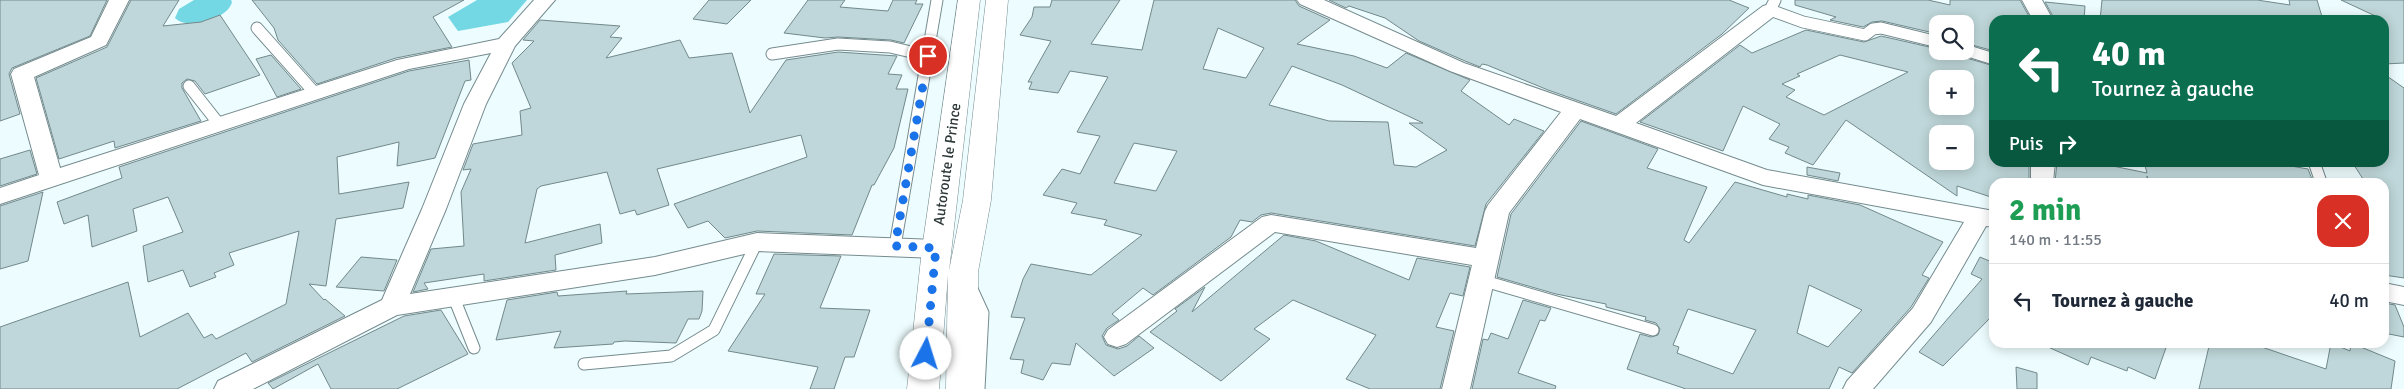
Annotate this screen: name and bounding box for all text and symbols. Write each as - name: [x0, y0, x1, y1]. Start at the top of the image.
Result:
- map controls: [1929, 15, 1974, 170]
- button: search: [1929, 15, 1974, 60]
- text: 40 m: [2092, 32, 2166, 75]
- pin: [907, 35, 949, 77]
- icon: left: [2009, 35, 2074, 100]
- icon: arrive: [914, 42, 942, 70]
- button: +: [1929, 70, 1974, 115]
- text: Tournez à gauche: [2092, 75, 2254, 102]
- street label: Autoroute le Prince: [930, 102, 964, 226]
- button: −: [1929, 125, 1974, 170]
- icon: right: [2053, 130, 2081, 158]
- text: Puis: [2009, 132, 2043, 156]
- text: 2 min: [2009, 192, 2081, 229]
- button: close: [2317, 195, 2369, 247]
- text: 140 m · 11:55: [2009, 230, 2102, 250]
- icon: left: [2009, 287, 2037, 315]
- text: Tournez à gauche: [2052, 289, 2193, 313]
- text: 40 m: [2329, 289, 2369, 313]
- position arrow: [899, 327, 951, 379]

